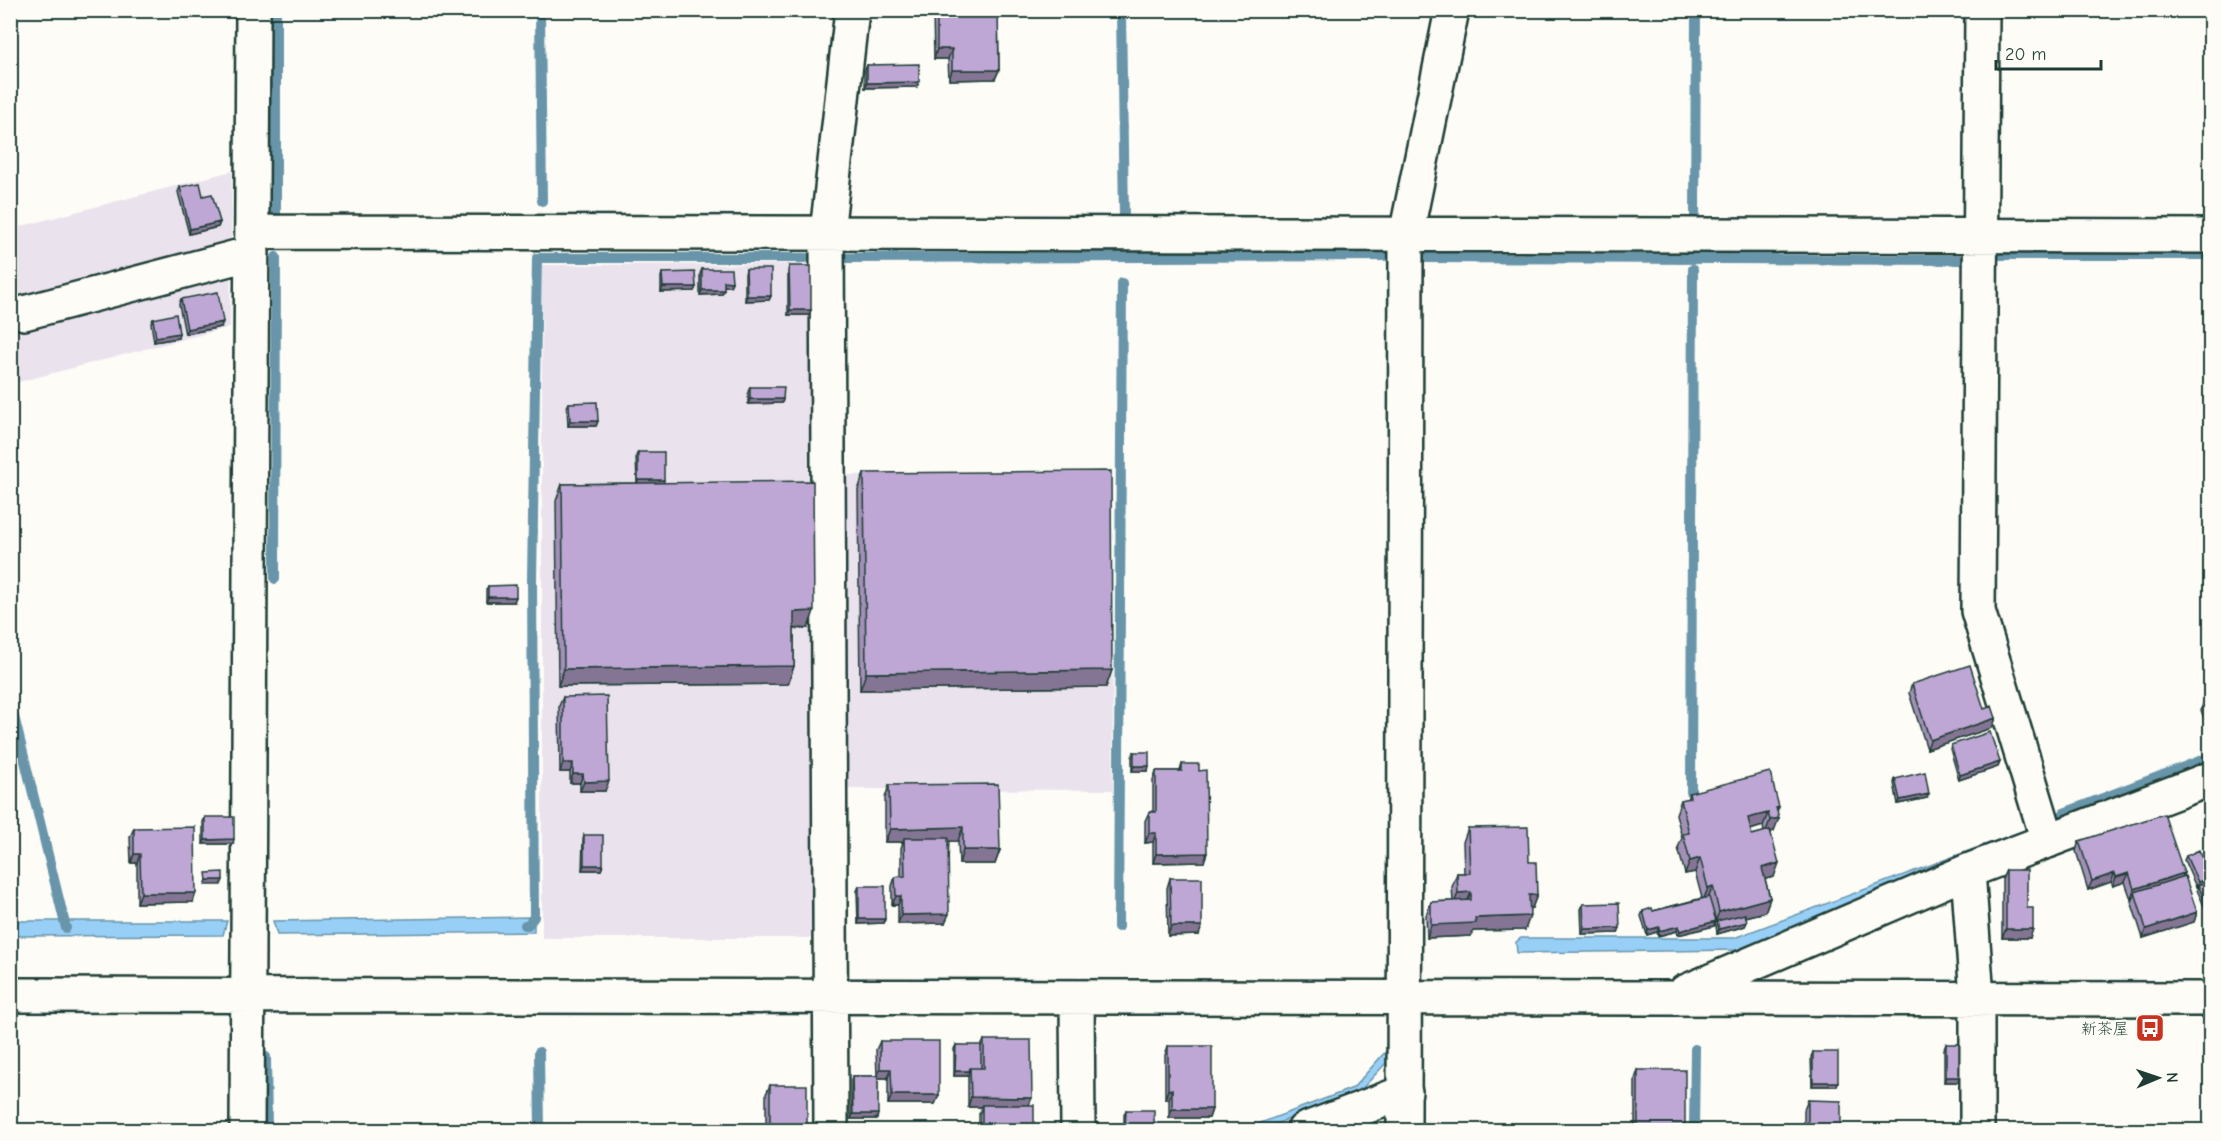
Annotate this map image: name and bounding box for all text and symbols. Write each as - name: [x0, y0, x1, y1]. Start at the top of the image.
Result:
- scale bar: [1996, 33, 2101, 71]
- text: 20 m: [2005, 44, 2046, 65]
- bus stop icon: 新茶屋: [2134, 1012, 2166, 1044]
- place label: 新茶屋: [2081, 1020, 2129, 1038]
- north arrow: [2128, 1048, 2188, 1108]
- text: N: [2163, 1072, 2181, 1083]

